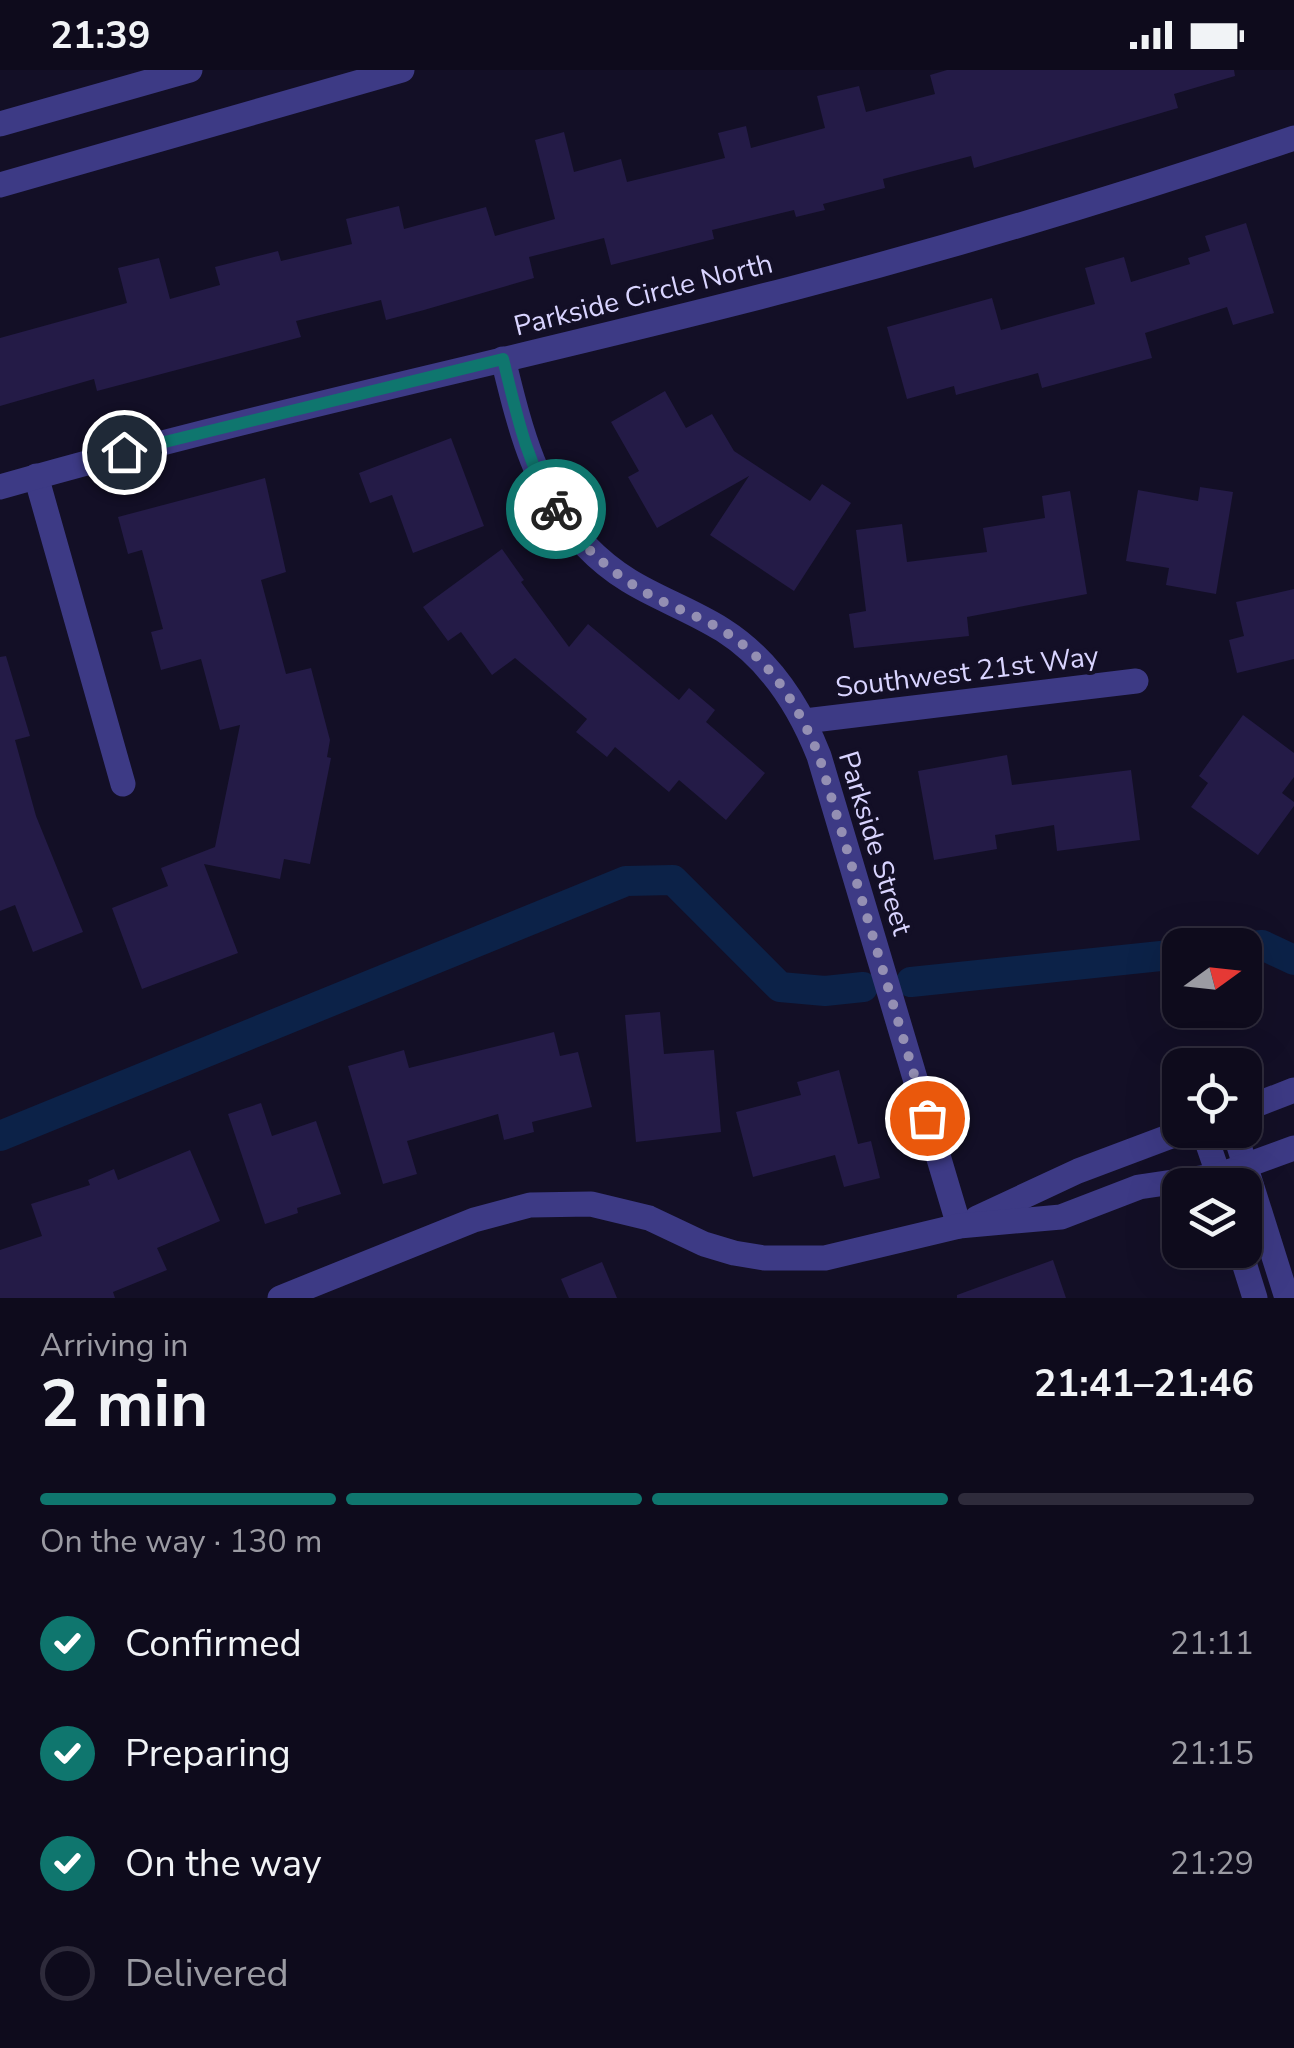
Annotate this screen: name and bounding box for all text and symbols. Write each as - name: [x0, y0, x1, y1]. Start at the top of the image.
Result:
- text: 21:39: [50, 10, 151, 61]
- street label: Parkside Circle North: [510, 244, 776, 345]
- pin: [82, 410, 167, 495]
- icon: home: [97, 425, 152, 480]
- courier: [506, 459, 606, 559]
- icon: bike: [529, 482, 584, 537]
- street label: Southwest 21st Way: [833, 637, 1101, 707]
- street label: Parkside Street: [829, 747, 921, 940]
- north arrow: [1162, 928, 1262, 1028]
- map controls: [1162, 928, 1262, 1268]
- button: locate: [1162, 1048, 1262, 1148]
- pin: [885, 1076, 970, 1161]
- icon: bag: [900, 1091, 955, 1146]
- button: layers: [1162, 1168, 1262, 1268]
- text: Arriving in: [40, 1324, 188, 1367]
- text: 21:41–21:46: [1034, 1358, 1254, 1409]
- text: 2 min: [40, 1360, 208, 1449]
- text: On the way · 130 m: [40, 1520, 322, 1563]
- icon: check: [40, 1616, 95, 1671]
- text: Confirmed: [125, 1618, 302, 1669]
- text: 21:11: [1170, 1622, 1254, 1665]
- icon: check: [40, 1726, 95, 1781]
- text: Preparing: [125, 1728, 291, 1779]
- text: 21:15: [1170, 1732, 1254, 1775]
- icon: check: [40, 1836, 95, 1891]
- text: On the way: [125, 1838, 321, 1889]
- text: 21:29: [1170, 1842, 1254, 1885]
- text: Delivered: [125, 1948, 289, 1999]

